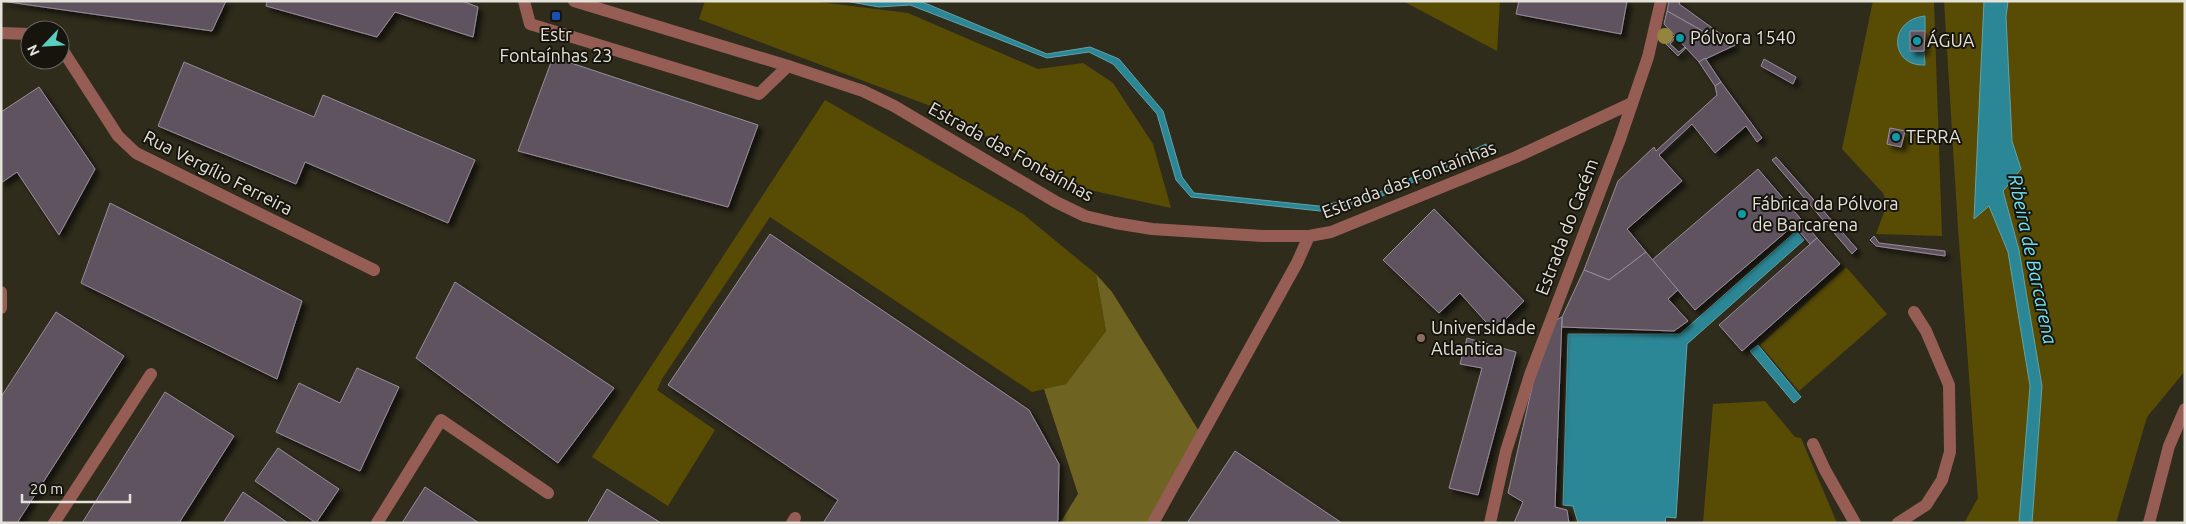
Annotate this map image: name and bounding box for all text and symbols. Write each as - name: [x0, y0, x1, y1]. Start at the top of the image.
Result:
- marker: Estr Fontaínhas 23: [550, 10, 562, 22]
- north arrow: [20, 20, 70, 70]
- place label: Estr Fontaínhas 23: [500, 24, 612, 65]
- place label: Pólvora 1540: [1690, 27, 1796, 47]
- place label: ÁGUA: [1927, 29, 1975, 50]
- marker: Pólvora 1540: [1674, 32, 1686, 44]
- marker: ÁGUA: [1911, 35, 1923, 47]
- text: N: [24, 42, 43, 59]
- street label: Estrada das Fontaínhas: [926, 97, 1097, 205]
- street label: Rua Vergílio Ferreira: [141, 126, 296, 218]
- place label: TERRA: [1906, 126, 1961, 146]
- marker: TERRA: [1890, 131, 1902, 143]
- street label: Estrada das Fontaínhas: [1319, 136, 1499, 222]
- street label: Estrada do Cacém: [1531, 156, 1601, 298]
- water label: Ribeira de Barcarena: [2004, 172, 2062, 346]
- place label: Fábrica da Pólvora de Barcarena: [1752, 193, 1898, 234]
- marker: Fábrica da Pólvora de Barcarena: [1736, 208, 1748, 220]
- place label: Universidade Atlantica: [1431, 317, 1536, 358]
- marker: Universidade Atlantica: [1415, 332, 1427, 344]
- scale bar: [22, 472, 130, 504]
- text: 20 m: [30, 480, 63, 497]

